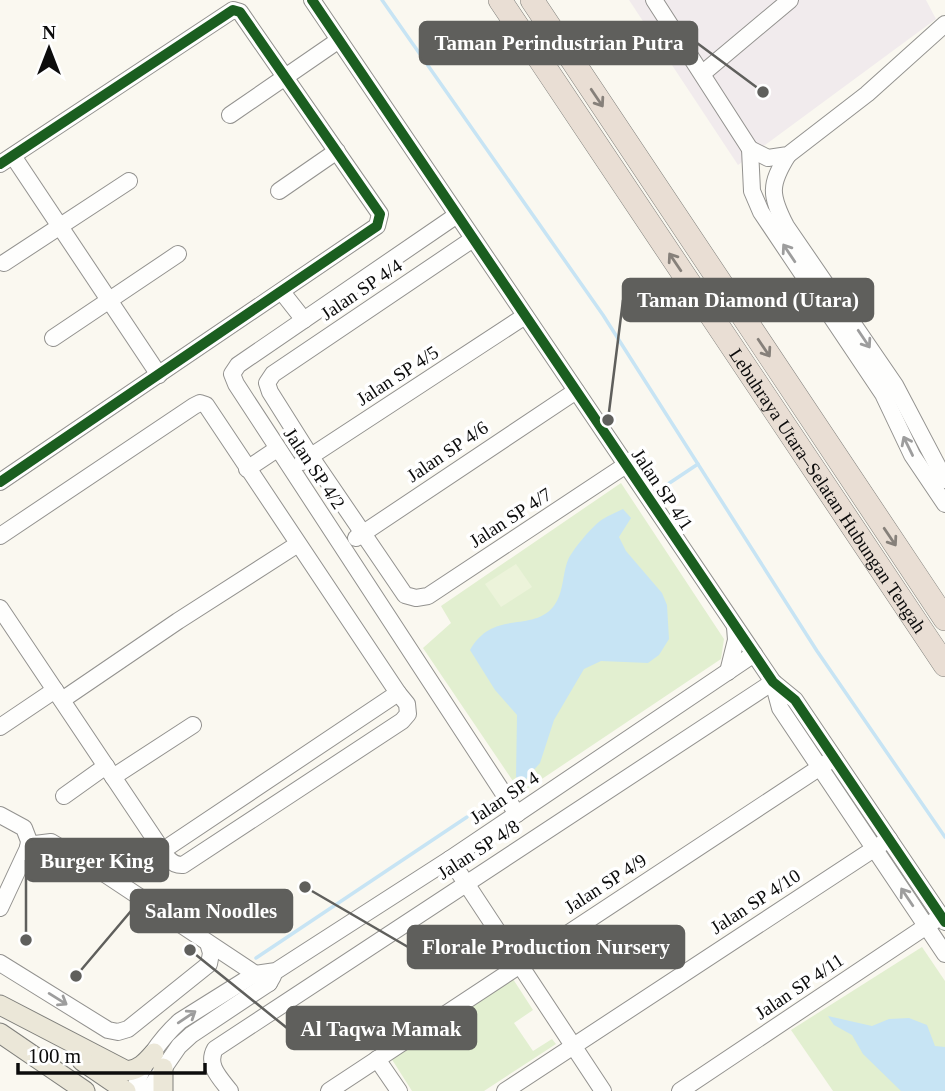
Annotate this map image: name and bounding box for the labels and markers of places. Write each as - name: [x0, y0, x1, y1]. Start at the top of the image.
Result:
- callout: Taman Perindustrian Putra: [420, 22, 697, 64]
- callout: Taman Diamond (Utara): [623, 279, 873, 321]
- callout: Burger King: [26, 839, 168, 881]
- callout: Salam Noodles: [131, 890, 292, 932]
- callout: Florale Production Nursery: [408, 926, 684, 968]
- callout: Al Taqwa Mamak: [287, 1007, 476, 1049]

